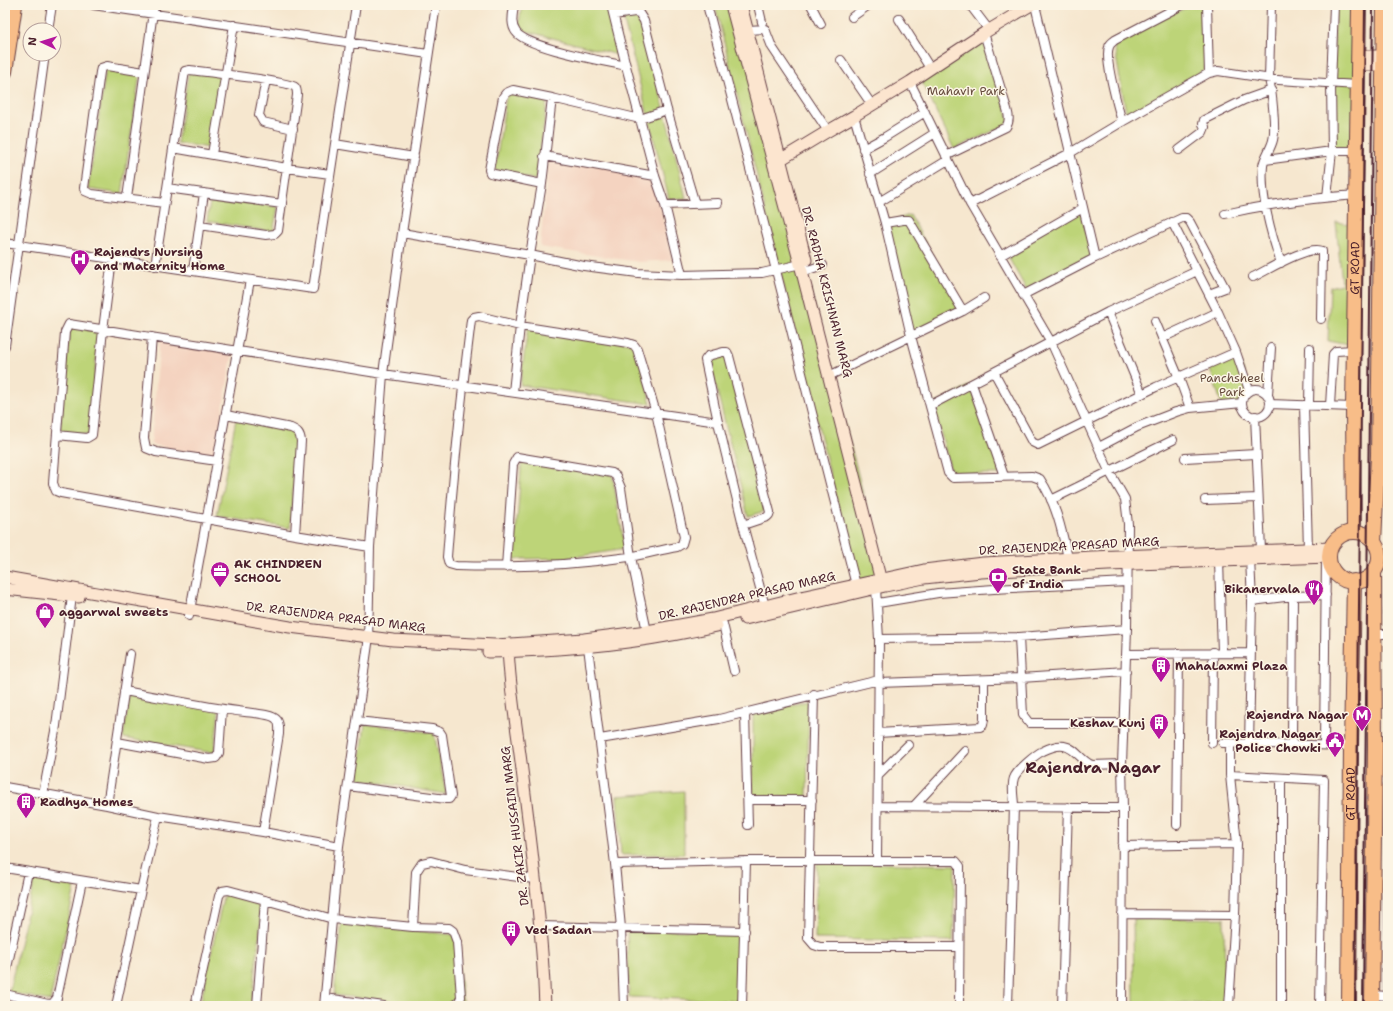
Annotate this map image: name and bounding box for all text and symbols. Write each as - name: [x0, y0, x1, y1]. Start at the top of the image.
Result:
- north arrow: [22, 22, 62, 62]
- text: N: [25, 36, 40, 46]
- park label: Mahavir Park: [927, 83, 1005, 99]
- street label: DR. RADHA KRISHNAN MARG: [798, 205, 856, 379]
- street label: GT ROAD: [1347, 241, 1363, 295]
- place label: Rajendrs Nursing and Maternity Home: [94, 244, 225, 274]
- hospital icon: Rajendrs Nursing and Maternity Home: [69, 248, 91, 276]
- park label: Panchsheel Park: [1200, 370, 1265, 400]
- street label: DR. RAJENDRA PRASAD MARG: [978, 533, 1160, 559]
- place label: AK CHINDREN SCHOOL: [234, 556, 322, 586]
- office icon: AK CHINDREN SCHOOL: [209, 560, 231, 588]
- place label: State Bank of India: [1012, 562, 1081, 592]
- bank icon: State Bank of India: [987, 566, 1009, 594]
- street label: DR. RAJENDRA PRASAD MARG: [657, 568, 837, 624]
- restaurant icon: Bikanervala: [1303, 578, 1325, 606]
- place label: Bikanervala: [1225, 581, 1301, 597]
- street label: DR. RAJENDRA PRASAD MARG: [245, 598, 427, 636]
- shop icon: aggarwal sweets: [34, 601, 56, 629]
- place label: aggarwal sweets: [59, 604, 168, 620]
- building icon: MahaLaxmi Plaza: [1150, 655, 1172, 683]
- place label: MahaLaxmi Plaza: [1175, 658, 1288, 674]
- metro station icon: Rajendra Nagar: [1351, 704, 1373, 732]
- place label: Rajendra Nagar: [1246, 707, 1349, 723]
- building icon: Keshav Kunj: [1148, 712, 1170, 740]
- place label: Keshav Kunj: [1070, 715, 1145, 731]
- place label: Rajendra Nagar Police Chowki: [1219, 726, 1322, 756]
- public building icon: Rajendra Nagar Police Chowki: [1324, 730, 1346, 758]
- street label: DR. ZAKIR HUSSAIN MARG: [497, 745, 533, 907]
- district label: Rajendra Nagar: [1025, 757, 1161, 778]
- street label: GT ROAD: [1342, 767, 1359, 821]
- building icon: Radhya Homes: [15, 791, 37, 819]
- place label: Radhya Homes: [40, 794, 133, 810]
- building icon: Ved Sadan: [500, 919, 522, 947]
- place label: Ved Sadan: [525, 922, 592, 938]

